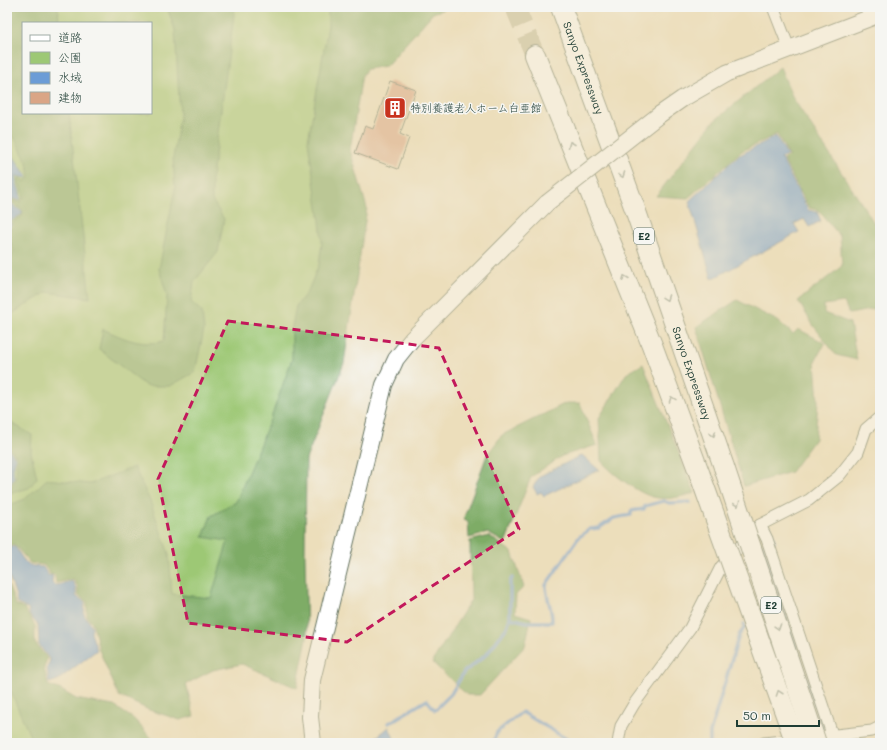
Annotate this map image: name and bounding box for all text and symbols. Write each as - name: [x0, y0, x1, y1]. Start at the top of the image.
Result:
- street label: Sanyo Expressway: [560, 19, 608, 117]
- legend: [22, 22, 152, 114]
- text: 道路: [58, 29, 82, 45]
- text: 公園: [58, 49, 82, 65]
- text: 水域: [58, 69, 82, 85]
- text: 建物: [58, 89, 82, 105]
- building icon: 特別養護老人ホーム白亜館: [382, 95, 408, 121]
- place label: 特別養護老人ホーム白亜館: [410, 100, 542, 115]
- one-way arrow: [568, 141, 576, 148]
- one-way arrow: [618, 171, 626, 178]
- road number: E2: [634, 228, 654, 244]
- one-way arrow: [622, 274, 630, 282]
- one-way arrow: [661, 294, 669, 301]
- street label: Sanyo Expressway: [669, 324, 715, 422]
- one-way arrow: [668, 395, 676, 402]
- one-way arrow: [708, 430, 717, 437]
- one-way arrow: [732, 500, 741, 507]
- road number: E2: [761, 597, 781, 613]
- one-way arrow: [774, 624, 782, 631]
- one-way arrow: [775, 689, 784, 696]
- scale bar: [737, 702, 819, 728]
- text: 50 m: [743, 707, 771, 723]

